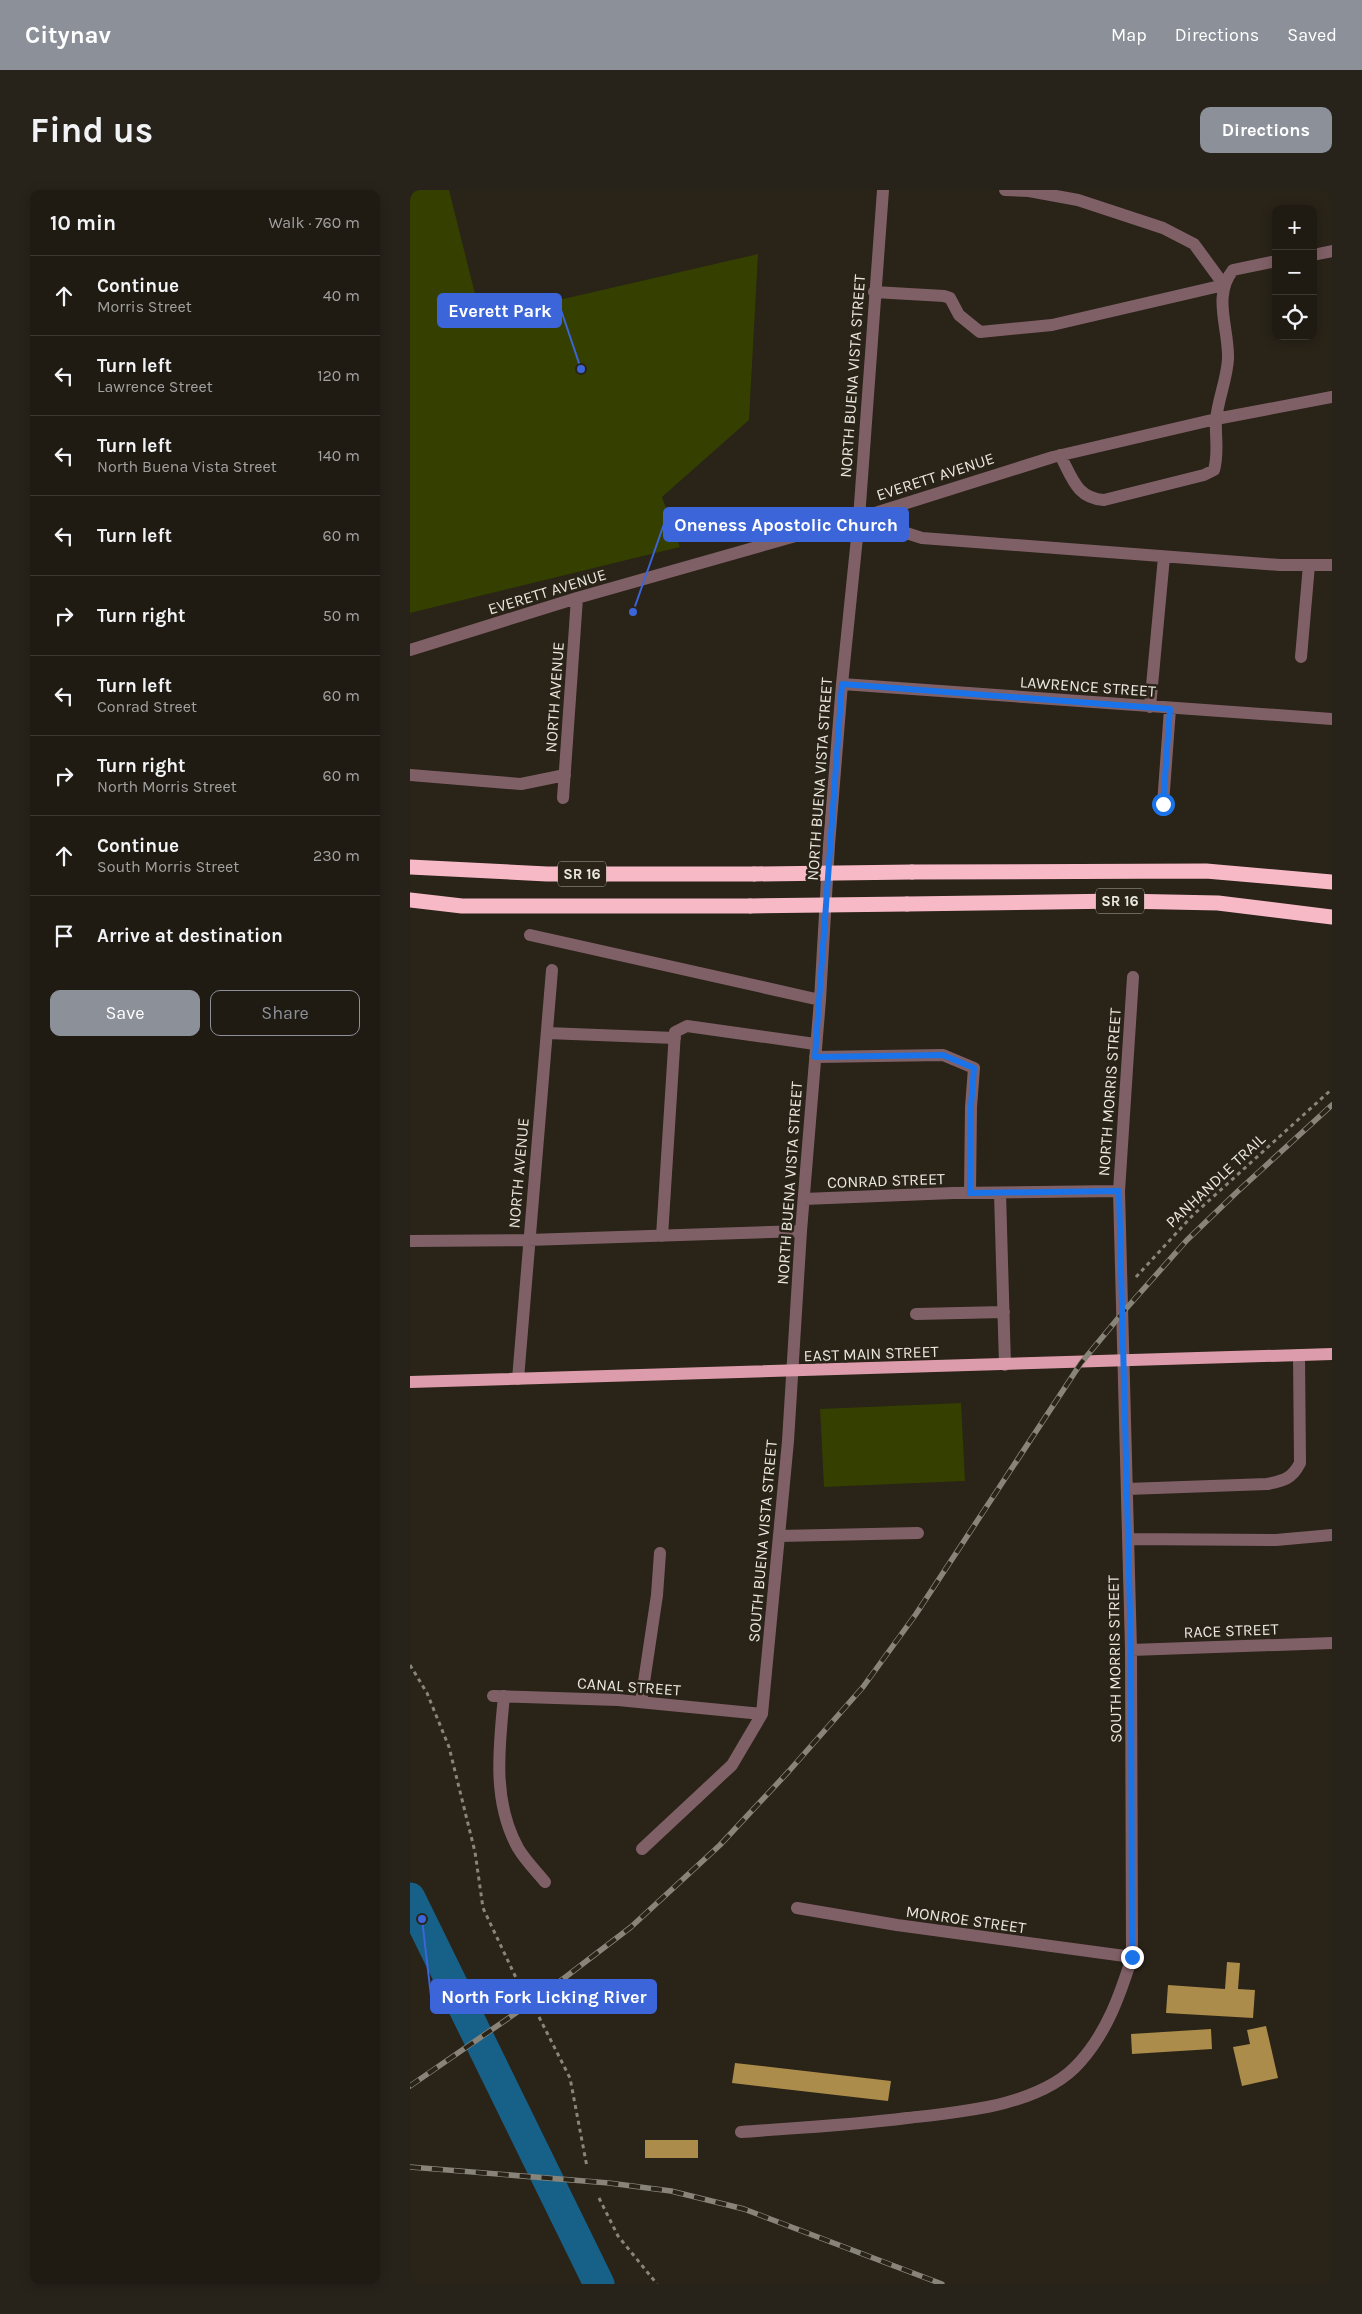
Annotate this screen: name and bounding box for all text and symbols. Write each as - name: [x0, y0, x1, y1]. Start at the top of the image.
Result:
- text: Citynav: [25, 21, 111, 49]
- text: Map: [1111, 24, 1147, 46]
- text: Directions: [1175, 24, 1259, 46]
- text: Saved: [1287, 24, 1337, 46]
- button: Directions: [1200, 107, 1332, 153]
- text: Find us: [30, 110, 153, 151]
- map controls: [1272, 205, 1317, 340]
- button: +: [1272, 205, 1317, 250]
- text: 10 min: [50, 211, 116, 235]
- text: Walk · 760 m: [269, 213, 360, 232]
- button: −: [1272, 250, 1317, 295]
- street label: NORTH BUENA VISTA STREET: [836, 274, 869, 478]
- text: Continue: [97, 275, 179, 297]
- icon: ahead: [50, 282, 78, 310]
- text: 40 m: [323, 286, 360, 305]
- callout: Everett Park: [438, 294, 561, 327]
- button: locate: [1272, 295, 1317, 340]
- text: Morris Street: [97, 297, 192, 316]
- text: Everett Park: [448, 300, 552, 322]
- text: Turn left: [97, 355, 172, 377]
- icon: left: [50, 362, 78, 390]
- text: 120 m: [317, 366, 360, 385]
- text: Lawrence Street: [97, 377, 213, 396]
- text: Turn left: [97, 435, 172, 457]
- icon: left: [50, 442, 78, 470]
- text: 140 m: [318, 446, 360, 465]
- street label: EVERETT AVENUE: [874, 448, 996, 504]
- text: North Buena Vista Street: [97, 457, 277, 476]
- callout: Oneness Apostolic Church: [664, 508, 908, 541]
- text: Oneness Apostolic Church: [674, 514, 898, 536]
- icon: left: [50, 522, 78, 550]
- text: Turn left: [97, 525, 172, 547]
- text: 60 m: [323, 526, 360, 545]
- street label: EVERETT AVENUE: [486, 564, 609, 619]
- icon: right: [50, 602, 78, 630]
- text: Turn right: [97, 605, 186, 627]
- text: 50 m: [323, 606, 360, 625]
- street label: NORTH AVENUE: [541, 641, 568, 753]
- street label: LAWRENCE STREET: [1019, 672, 1157, 701]
- text: Turn left: [97, 675, 172, 697]
- street label: NORTH BUENA VISTA STREET: [803, 677, 836, 881]
- icon: left: [50, 682, 78, 710]
- text: 60 m: [323, 686, 360, 705]
- text: Conrad Street: [97, 697, 197, 716]
- text: Turn right: [97, 755, 186, 777]
- icon: right: [50, 762, 78, 790]
- text: 60 m: [323, 766, 360, 785]
- text: North Morris Street: [97, 777, 237, 796]
- route start: [1152, 793, 1175, 816]
- text: Continue: [97, 835, 179, 857]
- icon: ahead: [50, 842, 78, 870]
- text: 230 m: [313, 846, 360, 865]
- text: South Morris Street: [97, 857, 239, 876]
- road number: SR 16: [558, 862, 606, 886]
- road number: SR 16: [1096, 888, 1144, 914]
- icon: arrive: [50, 922, 78, 950]
- text: Arrive at destination: [97, 925, 283, 947]
- button: Save: [50, 990, 200, 1036]
- button: Share: [210, 990, 360, 1036]
- street label: NORTH MORRIS STREET: [1094, 1007, 1125, 1177]
- street label: NORTH BUENA VISTA STREET: [773, 1081, 806, 1285]
- street label: NORTH AVENUE: [504, 1117, 533, 1229]
- street label: PANHANDLE TRAIL: [1162, 1129, 1269, 1231]
- street label: CONRAD STREET: [827, 1169, 945, 1192]
- street label: EAST MAIN STREET: [803, 1342, 939, 1365]
- street label: SOUTH BUENA VISTA STREET: [744, 1439, 781, 1643]
- street label: SOUTH MORRIS STREET: [1104, 1575, 1125, 1743]
- street label: RACE STREET: [1183, 1619, 1279, 1642]
- street label: CANAL STREET: [576, 1673, 681, 1700]
- street label: MONROE STREET: [905, 1902, 1027, 1937]
- route end: [1121, 1946, 1144, 1969]
- callout: North Fork Licking River: [431, 1980, 656, 2013]
- text: North Fork Licking River: [441, 1986, 647, 2008]

